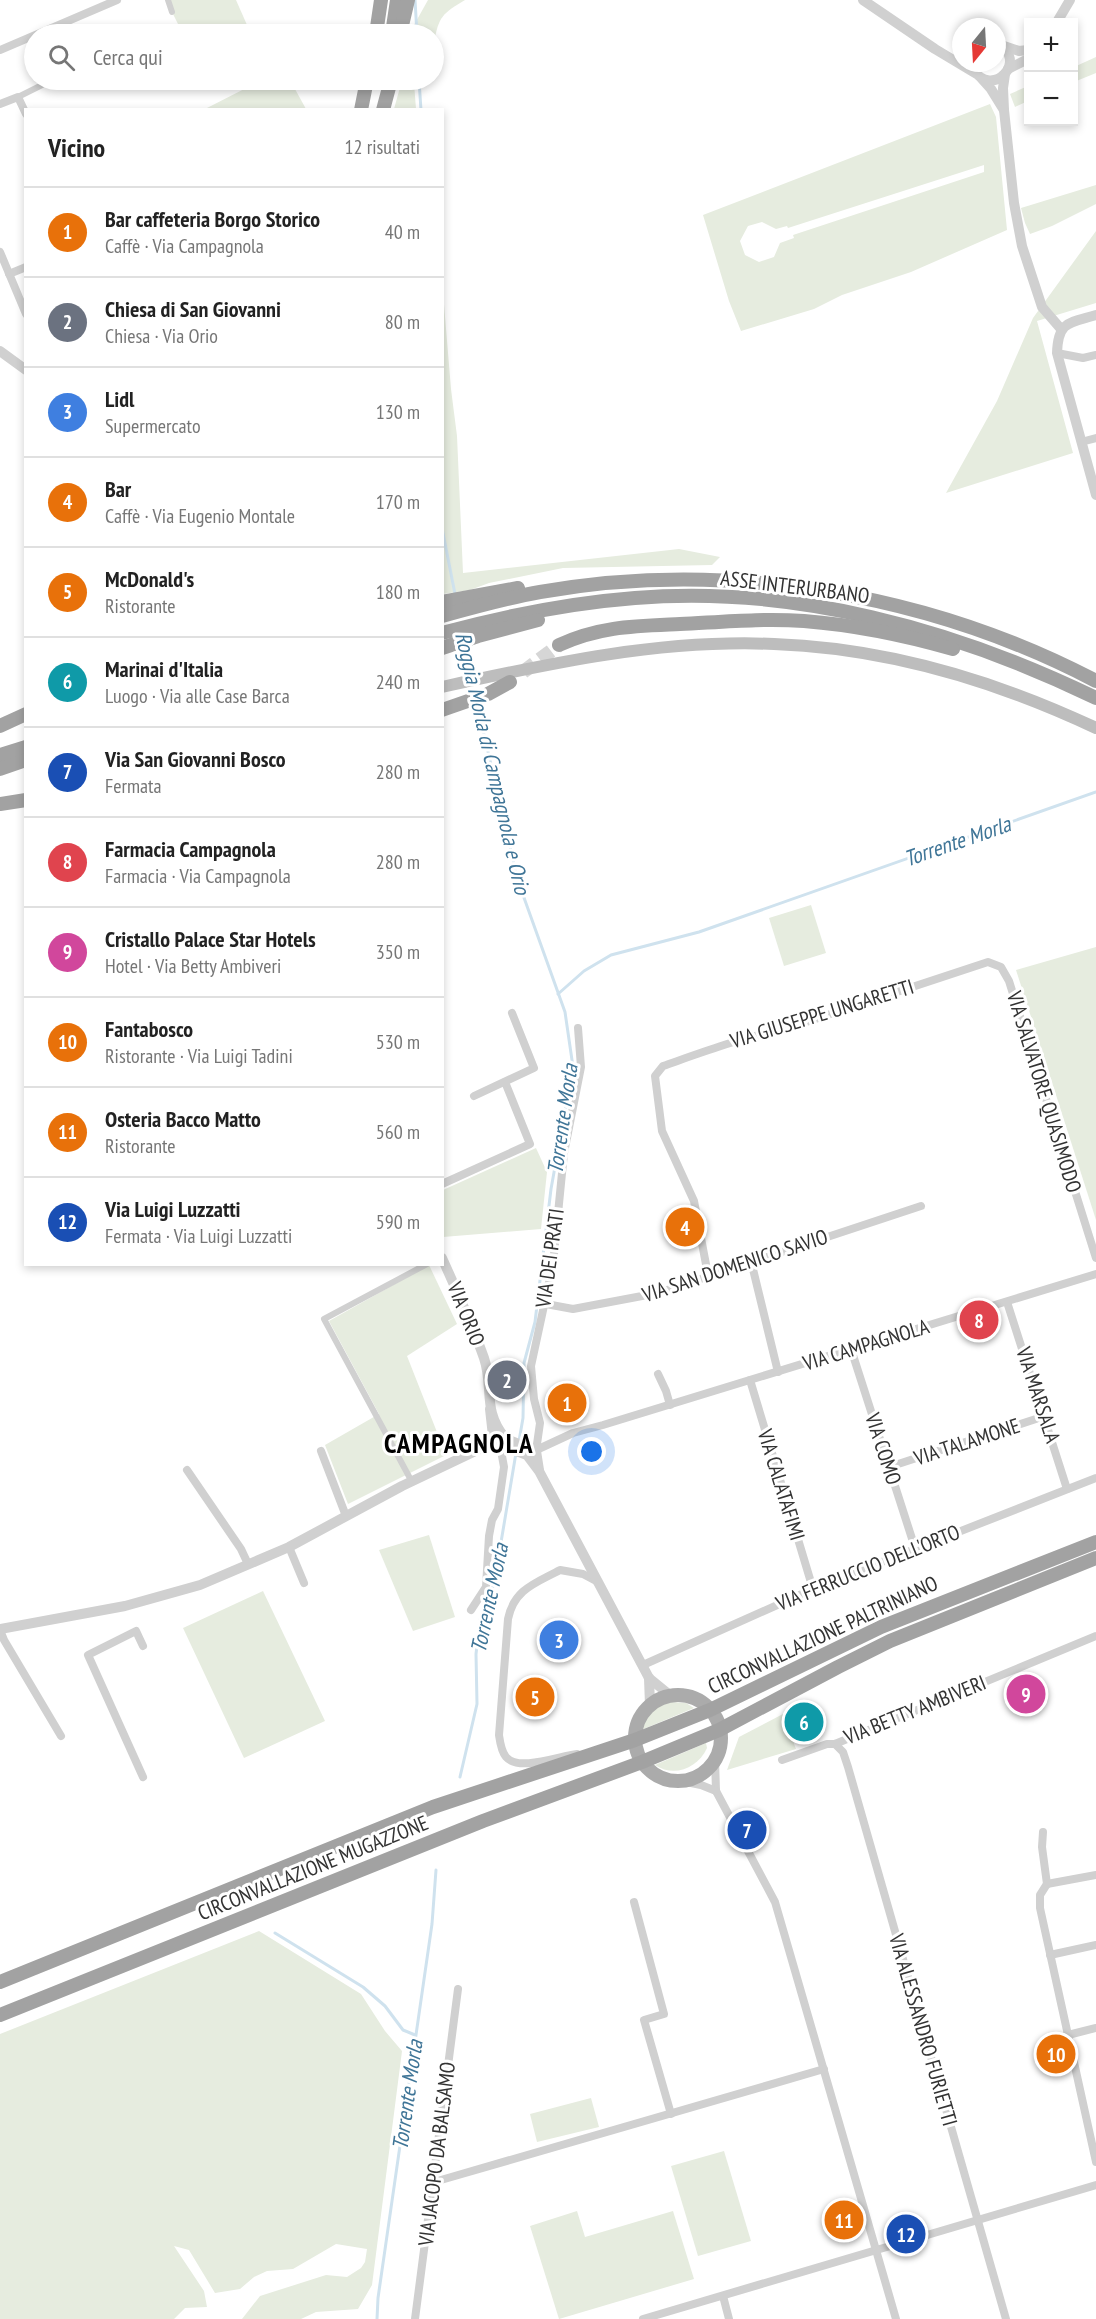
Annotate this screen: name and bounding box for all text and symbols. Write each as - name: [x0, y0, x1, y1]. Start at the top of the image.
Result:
- north arrow: [952, 18, 1006, 72]
- map controls: [1024, 18, 1078, 126]
- button: +: [1024, 18, 1078, 72]
- search box: [24, 24, 444, 90]
- icon: search: [45, 41, 78, 74]
- text: Cerca qui: [93, 43, 163, 71]
- button: −: [1024, 72, 1078, 126]
- text: Vicino: [48, 131, 105, 164]
- text: 12 risultati: [345, 134, 420, 160]
- text: Bar caffeteria Borgo Storico: [105, 205, 320, 233]
- text: 1: [63, 219, 72, 245]
- text: 40 m: [385, 219, 420, 245]
- text: Caffè · Via Campagnola: [105, 233, 264, 259]
- text: Chiesa di San Giovanni: [105, 295, 281, 323]
- text: 2: [63, 309, 72, 335]
- text: 80 m: [385, 309, 420, 335]
- text: Chiesa · Via Orio: [105, 323, 218, 349]
- text: Lidl: [105, 385, 134, 413]
- text: 3: [63, 399, 72, 425]
- text: 130 m: [376, 399, 420, 425]
- text: Supermercato: [105, 413, 201, 439]
- text: Bar: [105, 475, 131, 503]
- text: 4: [63, 489, 72, 515]
- text: 170 m: [376, 489, 420, 515]
- text: Caffè · Via Eugenio Montale: [105, 503, 295, 529]
- street label: ASSE INTERURBANO: [719, 564, 871, 609]
- text: McDonald's: [105, 565, 194, 593]
- text: 5: [63, 579, 72, 605]
- text: 180 m: [376, 579, 420, 605]
- text: Ristorante: [105, 593, 176, 619]
- water label: Roggia Morla di Campagnola e Orio: [449, 629, 537, 898]
- text: Marinai d'Italia: [105, 655, 223, 683]
- text: 6: [63, 669, 72, 695]
- text: 240 m: [376, 669, 420, 695]
- text: Luogo · Via alle Case Barca: [105, 683, 290, 709]
- text: Via San Giovanni Bosco: [105, 745, 286, 773]
- text: 7: [63, 759, 72, 785]
- text: 280 m: [376, 759, 420, 785]
- text: Fermata: [105, 773, 162, 799]
- water label: Torrente Morla: [900, 809, 1015, 872]
- text: Farmacia Campagnola: [105, 835, 276, 863]
- text: 8: [63, 849, 72, 875]
- text: 280 m: [376, 849, 420, 875]
- text: Farmacia · Via Campagnola: [105, 863, 291, 889]
- text: Cristallo Palace Star Hotels: [105, 925, 316, 953]
- text: 9: [63, 939, 72, 965]
- text: 350 m: [376, 939, 420, 965]
- text: Hotel · Via Betty Ambiveri: [105, 953, 281, 979]
- street label: VIA GIUSEPPE UNGARETTI: [726, 973, 917, 1055]
- street label: VIA SALVATORE QUASIMODO: [1001, 987, 1088, 1196]
- text: Fantabosco: [105, 1015, 193, 1043]
- text: 10: [58, 1029, 77, 1055]
- text: 530 m: [376, 1029, 420, 1055]
- text: Ristorante · Via Luigi Tadini: [105, 1043, 293, 1069]
- water label: Torrente Morla: [540, 1061, 584, 1176]
- text: Osteria Bacco Matto: [105, 1105, 261, 1133]
- text: 11: [58, 1119, 77, 1145]
- text: 560 m: [376, 1119, 420, 1145]
- text: Ristorante: [105, 1133, 176, 1159]
- text: Via Luigi Luzzatti: [105, 1195, 241, 1223]
- pin: 4: [666, 1204, 704, 1250]
- street label: VIA DEI PRATI: [529, 1207, 570, 1310]
- text: 12: [58, 1209, 77, 1235]
- text: 590 m: [376, 1209, 420, 1235]
- text: Fermata · Via Luigi Luzzatti: [105, 1223, 292, 1249]
- street label: VIA SAN DOMENICO SAVIO: [638, 1223, 831, 1309]
- street label: VIA ORIO: [441, 1277, 491, 1350]
- pin: 8: [960, 1298, 998, 1342]
- street label: VIA CAMPAGNOLA: [799, 1313, 932, 1377]
- street label: VIA MARSALA: [1010, 1342, 1067, 1446]
- pin: 2: [488, 1358, 526, 1402]
- pin: 1: [548, 1380, 586, 1426]
- street label: VIA COMO: [859, 1409, 908, 1488]
- street label: VIA TALAMONE: [909, 1412, 1023, 1472]
- street label: VIA CALATAFIMI: [751, 1425, 811, 1544]
- district label: CAMPAGNOLA: [384, 1426, 534, 1460]
- your location: [577, 1437, 606, 1466]
- street label: VIA FERRUCCIO DELL'ORTO: [771, 1518, 964, 1617]
- water label: Torrente Morla: [464, 1540, 514, 1655]
- street label: CIRCONVALLAZIONE PALTRINIANO: [703, 1569, 942, 1700]
- pin: 3: [540, 1618, 578, 1662]
- street label: VIA BETTY AMBIVERI: [839, 1669, 990, 1751]
- pin: 9: [1006, 1672, 1046, 1716]
- pin: 5: [516, 1674, 554, 1720]
- pin: 6: [784, 1700, 824, 1744]
- pin: 7: [728, 1808, 766, 1852]
- street label: CIRCONVALLAZIONE MUGAZZONE: [194, 1809, 432, 1926]
- street label: VIA ALESSANDRO FURIETTI: [883, 1930, 964, 2129]
- pin: 10: [1036, 2032, 1076, 2076]
- water label: Torrente Morla: [385, 2037, 429, 2152]
- street label: VIA JACOPO DA BALSAMO: [412, 2060, 461, 2249]
- pin: 11: [824, 2198, 864, 2242]
- pin: 12: [886, 2212, 926, 2256]

